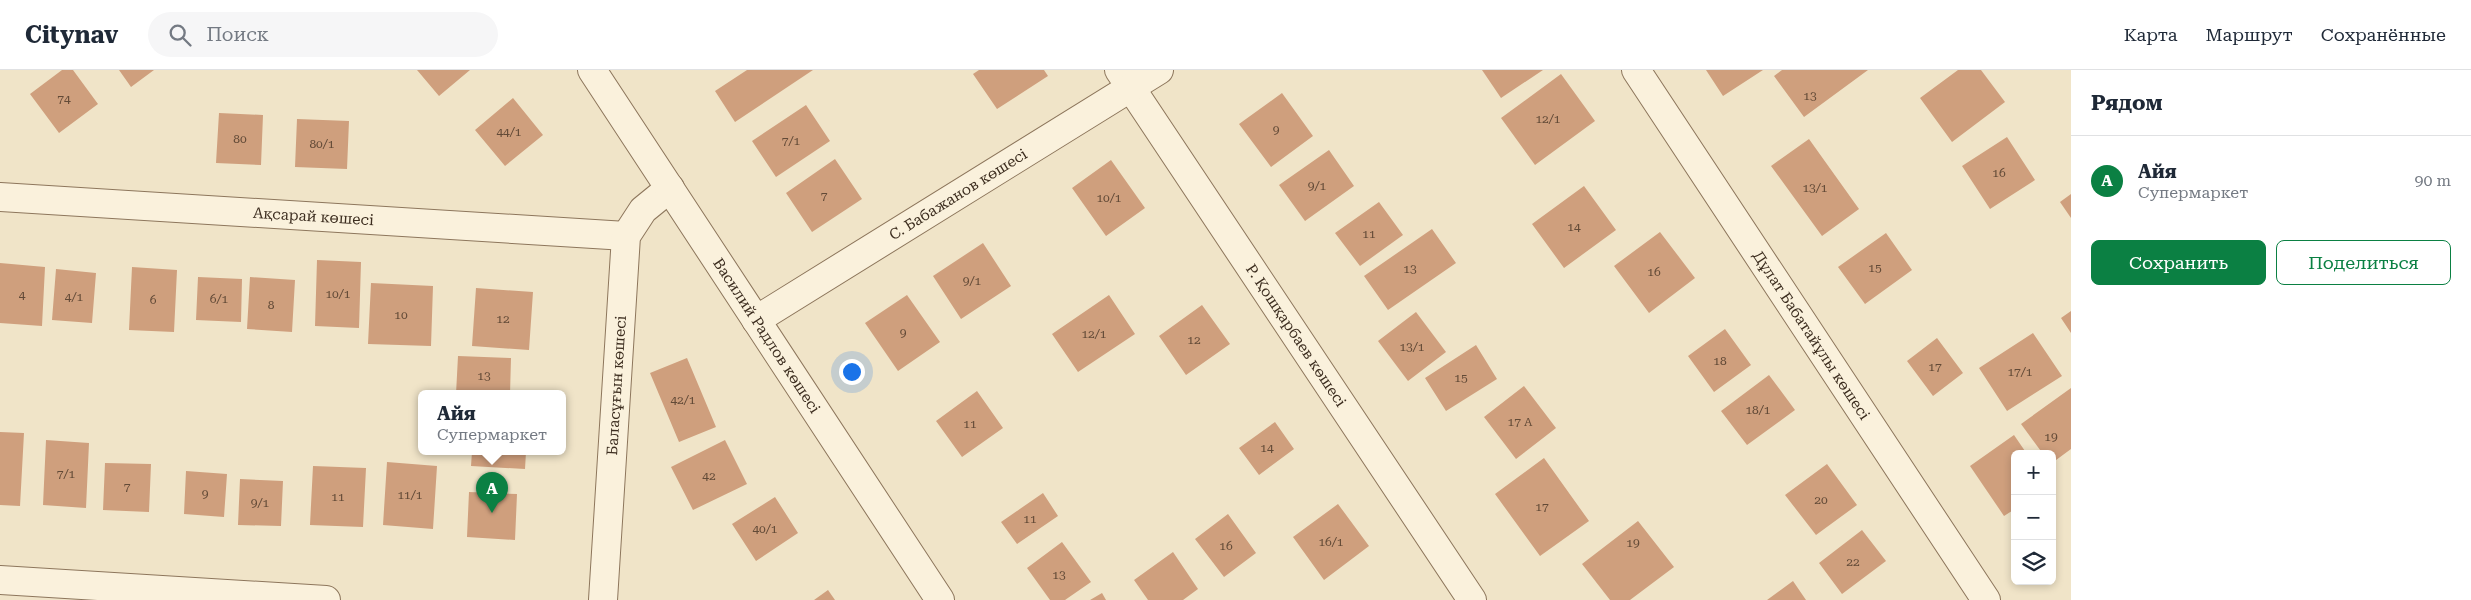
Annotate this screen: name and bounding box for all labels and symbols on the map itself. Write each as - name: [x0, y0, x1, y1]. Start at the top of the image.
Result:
- house number: 13: [1803, 89, 1817, 103]
- house number: 74: [57, 92, 71, 106]
- house number: 12/1: [1535, 112, 1561, 126]
- house number: 9: [1273, 123, 1280, 137]
- house number: 44/1: [496, 125, 522, 139]
- house number: 80: [233, 132, 247, 146]
- house number: 7/1: [782, 134, 801, 148]
- house number: 80/1: [309, 137, 335, 151]
- street label: С. Бабажанов көшесі: [886, 145, 1031, 244]
- house number: 16: [1992, 166, 2006, 180]
- house number: 9/1: [1308, 179, 1327, 193]
- house number: 13/1: [1802, 181, 1828, 195]
- house number: 7: [821, 189, 828, 203]
- house number: 10/1: [1096, 191, 1122, 205]
- street label: Ақсарай көшесі: [252, 204, 375, 229]
- house number: 14: [1567, 220, 1581, 234]
- house number: 11: [1362, 227, 1376, 241]
- street label: Дұлат Бабатайұлы көшесі: [1749, 248, 1874, 423]
- street label: Василий Радлов көшесі: [709, 255, 824, 417]
- street label: Р. Қошқарбаев көшесі: [1242, 261, 1350, 411]
- house number: 15: [1868, 261, 1882, 275]
- house number: 13: [1403, 262, 1417, 276]
- house number: 16: [1647, 265, 1661, 279]
- house number: 9/1: [963, 274, 982, 288]
- house number: 10/1: [325, 287, 351, 301]
- house number: 4: [19, 288, 26, 302]
- house number: 4/1: [65, 290, 84, 304]
- house number: 6/1: [210, 292, 229, 306]
- house number: 6: [150, 293, 157, 307]
- house number: 8: [268, 298, 275, 312]
- house number: 10: [394, 308, 408, 322]
- house number: 12: [496, 312, 510, 326]
- street label: Баласұғын көшесі: [603, 315, 630, 456]
- house number: 9: [900, 326, 907, 340]
- house number: 12/1: [1081, 327, 1107, 341]
- house number: 12: [1187, 333, 1201, 347]
- house number: 13/1: [1399, 340, 1425, 354]
- house number: 18: [1713, 354, 1727, 368]
- your location: [839, 359, 865, 385]
- house number: 17: [1928, 360, 1942, 374]
- house number: 17/1: [2007, 365, 2033, 379]
- house number: 13: [477, 369, 491, 383]
- house number: 15: [1454, 371, 1468, 385]
- house number: 42/1: [670, 393, 696, 407]
- house number: 18/1: [1745, 403, 1771, 417]
- house number: 17 А: [1508, 415, 1533, 429]
- house number: 11: [963, 417, 977, 431]
- house number: 19: [2044, 430, 2058, 444]
- house number: 14: [1260, 441, 1274, 455]
- house number: 7/1: [57, 467, 76, 481]
- house number: 42: [702, 469, 716, 483]
- pin: A: [476, 472, 508, 513]
- house number: 7: [124, 480, 131, 494]
- house number: 9: [202, 487, 209, 501]
- house number: 11/1: [397, 488, 423, 502]
- house number: 11: [331, 490, 345, 504]
- house number: 20: [1814, 493, 1828, 507]
- house number: 9/1: [251, 496, 270, 510]
- house number: 17: [1535, 500, 1549, 514]
- house number: 11: [1023, 512, 1037, 526]
- house number: 40/1: [752, 522, 778, 536]
- house number: 16/1: [1318, 535, 1344, 549]
- house number: 19: [1626, 536, 1640, 550]
- house number: 16: [1219, 539, 1233, 553]
- house number: 22: [1846, 555, 1860, 569]
- house number: 13: [1052, 568, 1066, 582]

